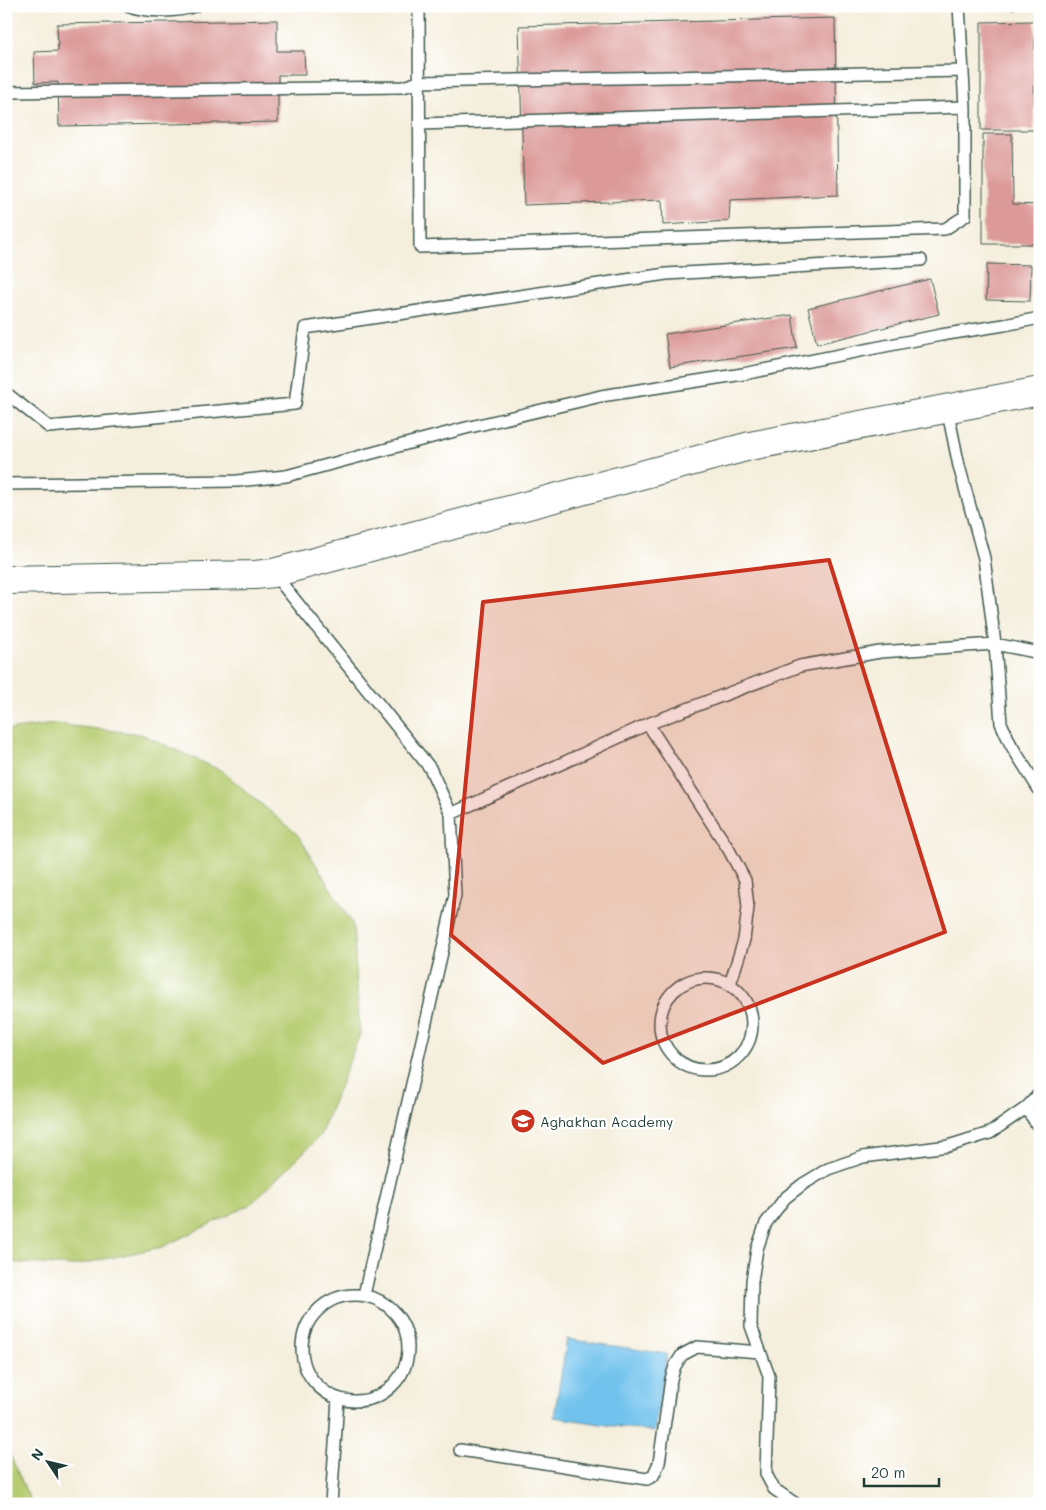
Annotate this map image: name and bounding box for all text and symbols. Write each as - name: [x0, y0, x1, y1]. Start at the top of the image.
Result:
- school or university icon: Aghakhan Academy: [510, 1108, 536, 1134]
- place label: Aghakhan Academy: [540, 1112, 673, 1131]
- north arrow: [22, 1438, 72, 1488]
- text: N: [26, 1444, 48, 1464]
- scale bar: [864, 1455, 938, 1487]
- text: 20 m: [871, 1462, 905, 1482]

